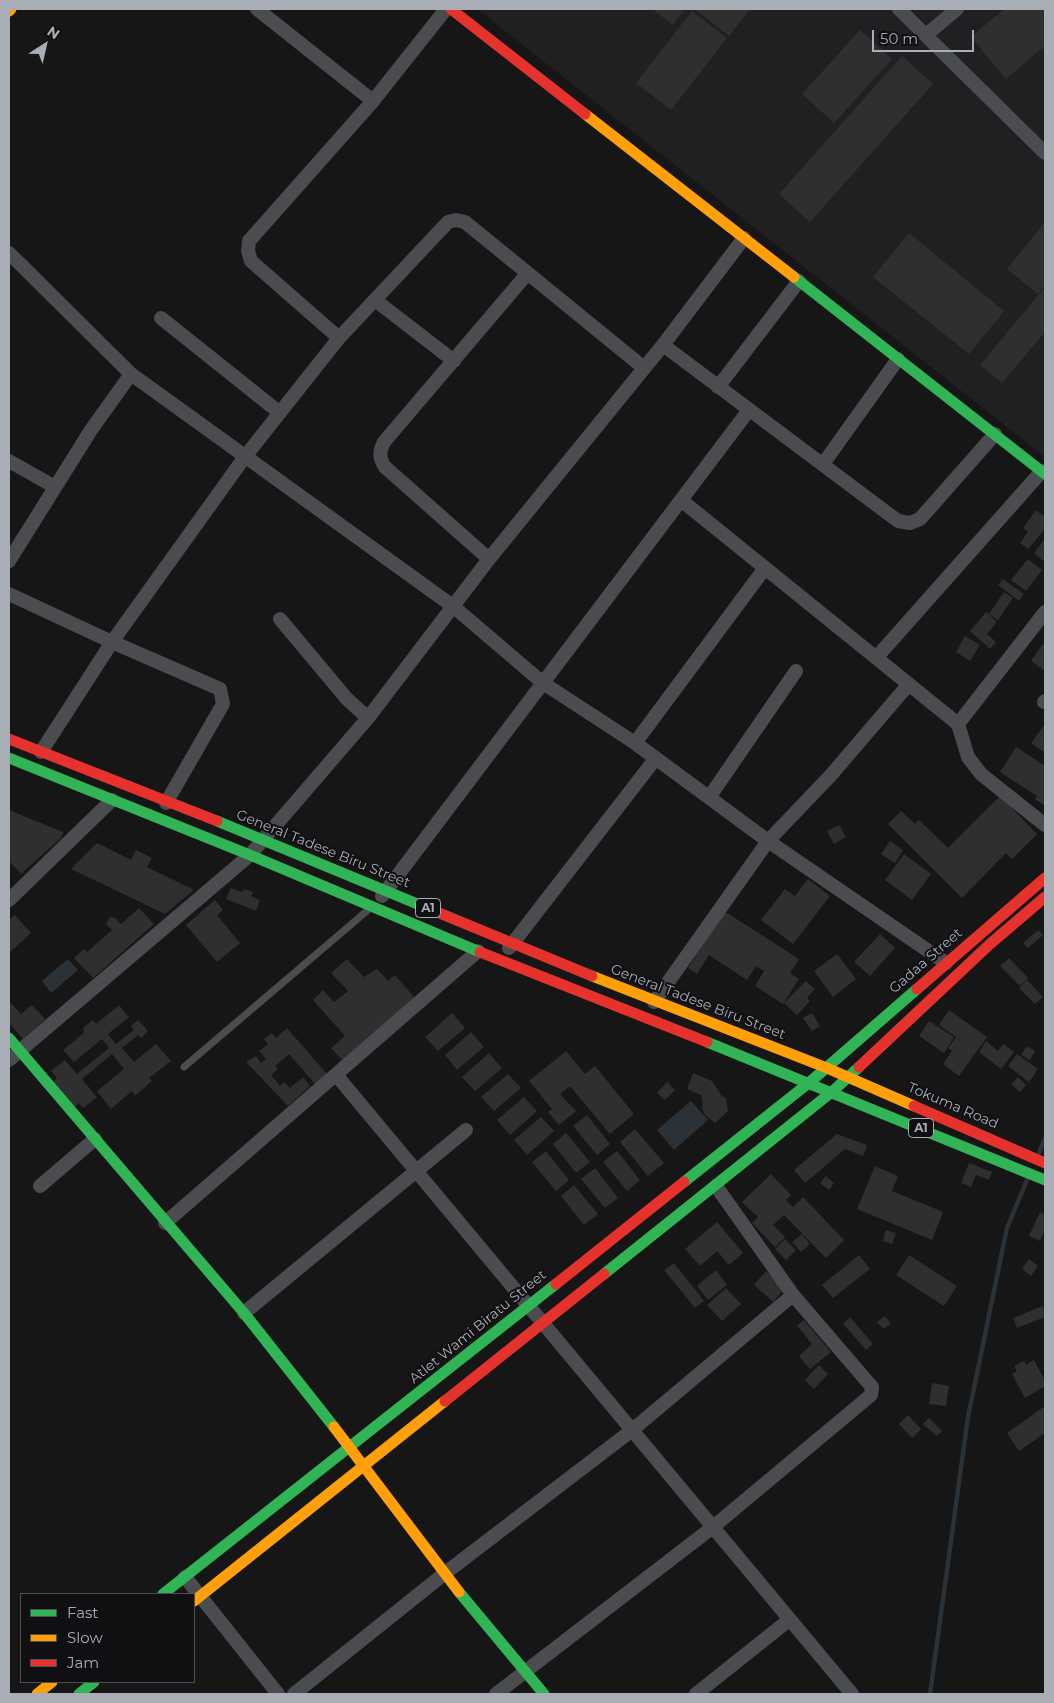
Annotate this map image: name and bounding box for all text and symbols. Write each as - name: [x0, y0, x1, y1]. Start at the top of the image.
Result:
- north arrow: [20, 20, 70, 70]
- scale bar: [874, 20, 976, 52]
- text: N: [44, 22, 63, 43]
- text: 50 m: [880, 29, 918, 48]
- street label: General Tadese Biru Street: [234, 806, 412, 892]
- road number: A1: [416, 898, 440, 918]
- street label: Gadaa Street: [886, 925, 966, 997]
- street label: General Tadese Biru Street: [608, 961, 788, 1043]
- street label: Tokuma Road: [905, 1079, 1001, 1133]
- road number: A1: [908, 1118, 934, 1138]
- street label: Atlet Wami Biratu Street: [406, 1267, 550, 1387]
- legend: [20, 1593, 195, 1683]
- text: Fast: [67, 1603, 98, 1622]
- text: Slow: [67, 1628, 103, 1647]
- text: Jam: [67, 1653, 99, 1672]

